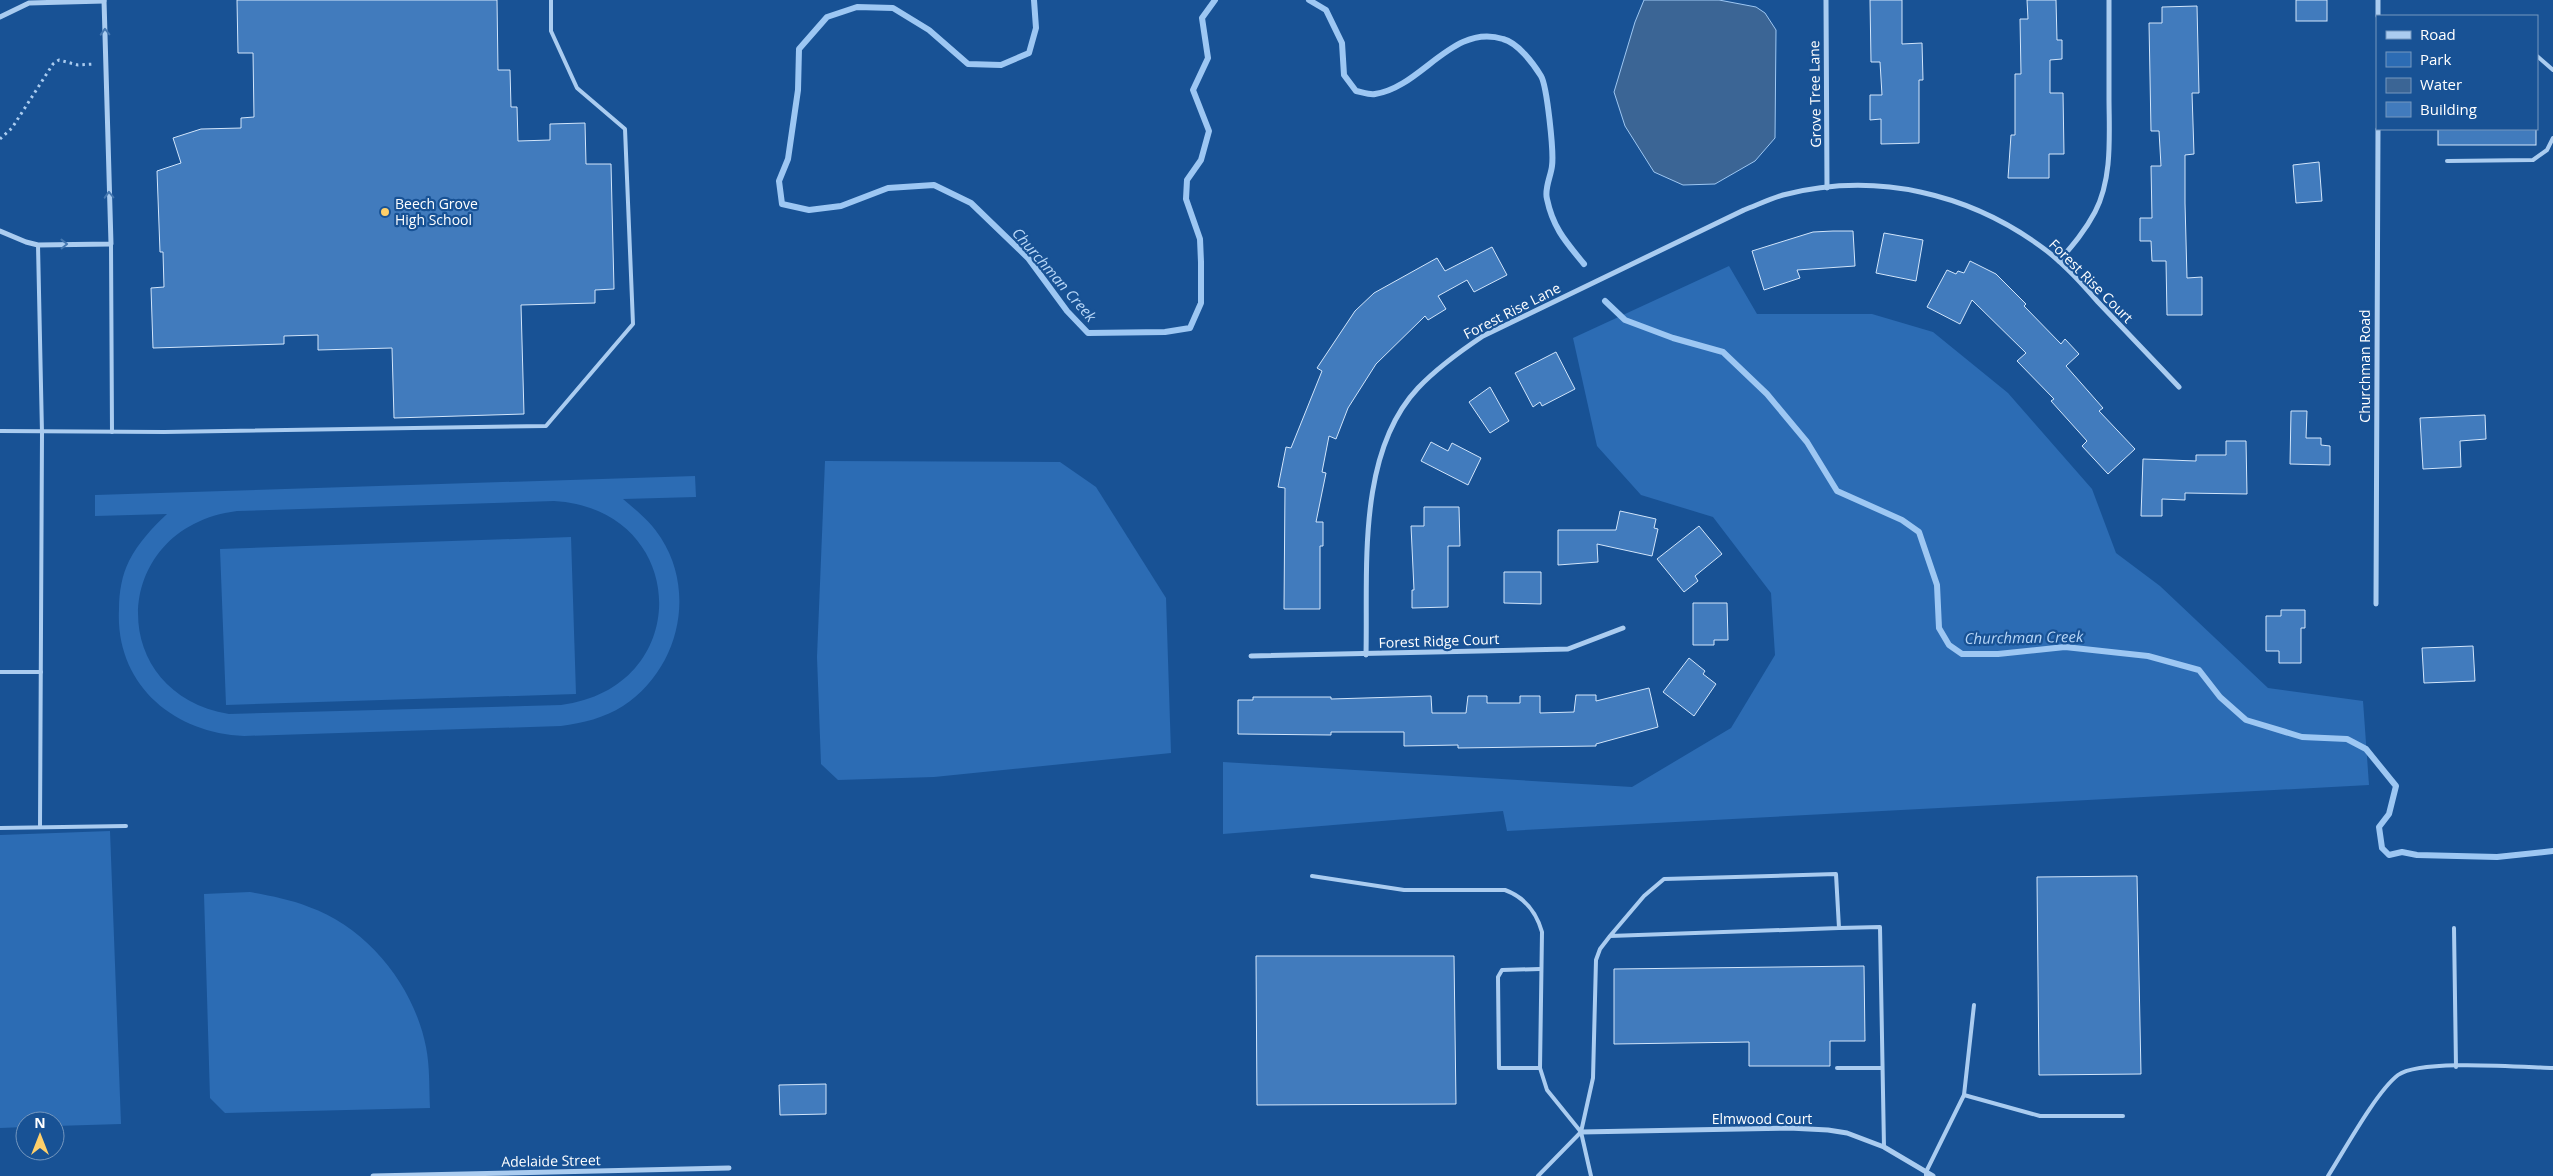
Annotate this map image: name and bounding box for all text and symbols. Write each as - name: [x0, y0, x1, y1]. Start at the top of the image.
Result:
- legend: [2376, 15, 2538, 130]
- text: Road: [2420, 24, 2456, 44]
- one-way arrow: [99, 28, 110, 36]
- street label: Grove Tree Lane: [1804, 40, 1825, 148]
- text: Park: [2420, 49, 2451, 69]
- text: Water: [2420, 74, 2462, 94]
- text: Building: [2420, 99, 2477, 119]
- one-way arrow: [104, 191, 115, 199]
- place label: Beech Grove High School: [395, 194, 478, 229]
- marker: Beech Grove High School: [379, 206, 391, 218]
- water label: Churchman Creek: [1008, 223, 1102, 326]
- street label: Forest Rise Court: [2045, 235, 2137, 327]
- one-way arrow: [60, 239, 68, 249]
- street label: Forest Rise Lane: [1460, 278, 1564, 343]
- street label: Churchman Road: [2355, 309, 2374, 423]
- water label: Churchman Creek: [1965, 626, 2084, 648]
- street label: Forest Ridge Court: [1378, 629, 1500, 652]
- street label: Elmwood Court: [1712, 1109, 1812, 1128]
- north arrow: [15, 1111, 65, 1161]
- text: N: [34, 1113, 46, 1132]
- street label: Adelaide Street: [501, 1150, 601, 1171]

